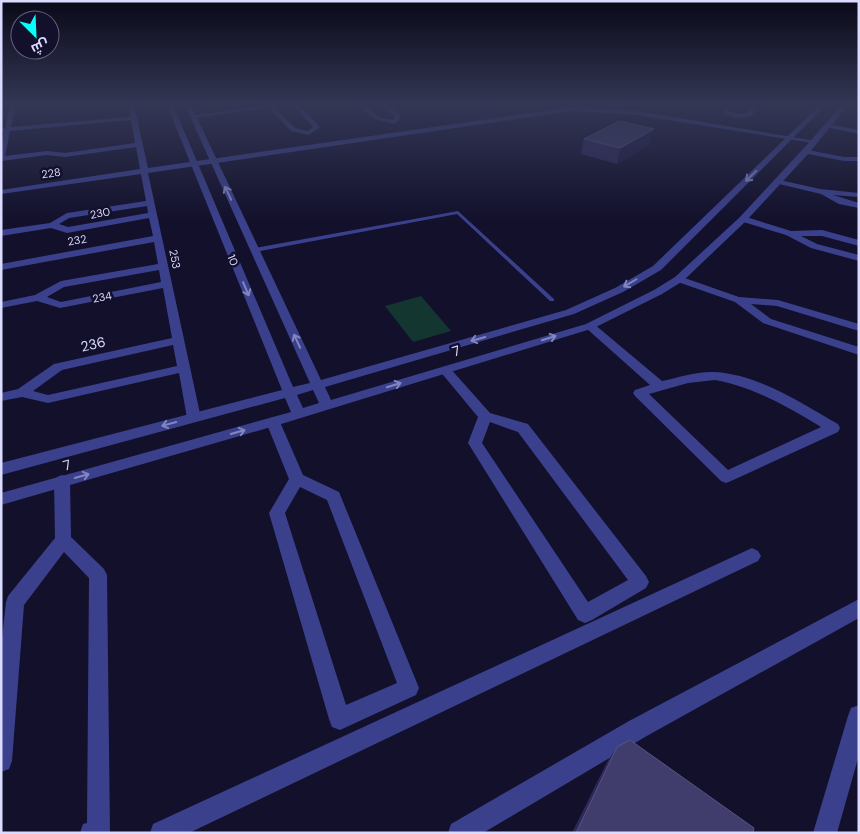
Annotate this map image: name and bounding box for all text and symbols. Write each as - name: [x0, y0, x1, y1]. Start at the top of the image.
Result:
- north arrow: [10, 10, 60, 60]
- text: ش: [28, 35, 52, 59]
- street label: 228: [41, 165, 61, 181]
- one-way arrow: [745, 170, 757, 182]
- one-way arrow: [223, 186, 233, 201]
- street label: 230: [89, 204, 111, 222]
- street label: 232: [66, 231, 88, 249]
- street label: 253: [166, 248, 184, 270]
- street label: 10: [224, 252, 242, 268]
- one-way arrow: [622, 278, 637, 288]
- one-way arrow: [241, 281, 251, 296]
- street label: 234: [91, 288, 113, 306]
- street label: 236: [79, 332, 107, 356]
- one-way arrow: [541, 333, 557, 343]
- one-way arrow: [291, 334, 301, 349]
- one-way arrow: [470, 334, 486, 344]
- street label: 7: [450, 341, 462, 361]
- one-way arrow: [386, 380, 402, 390]
- one-way arrow: [162, 420, 178, 430]
- one-way arrow: [230, 426, 246, 436]
- street label: 7: [61, 455, 73, 475]
- one-way arrow: [73, 471, 89, 480]

